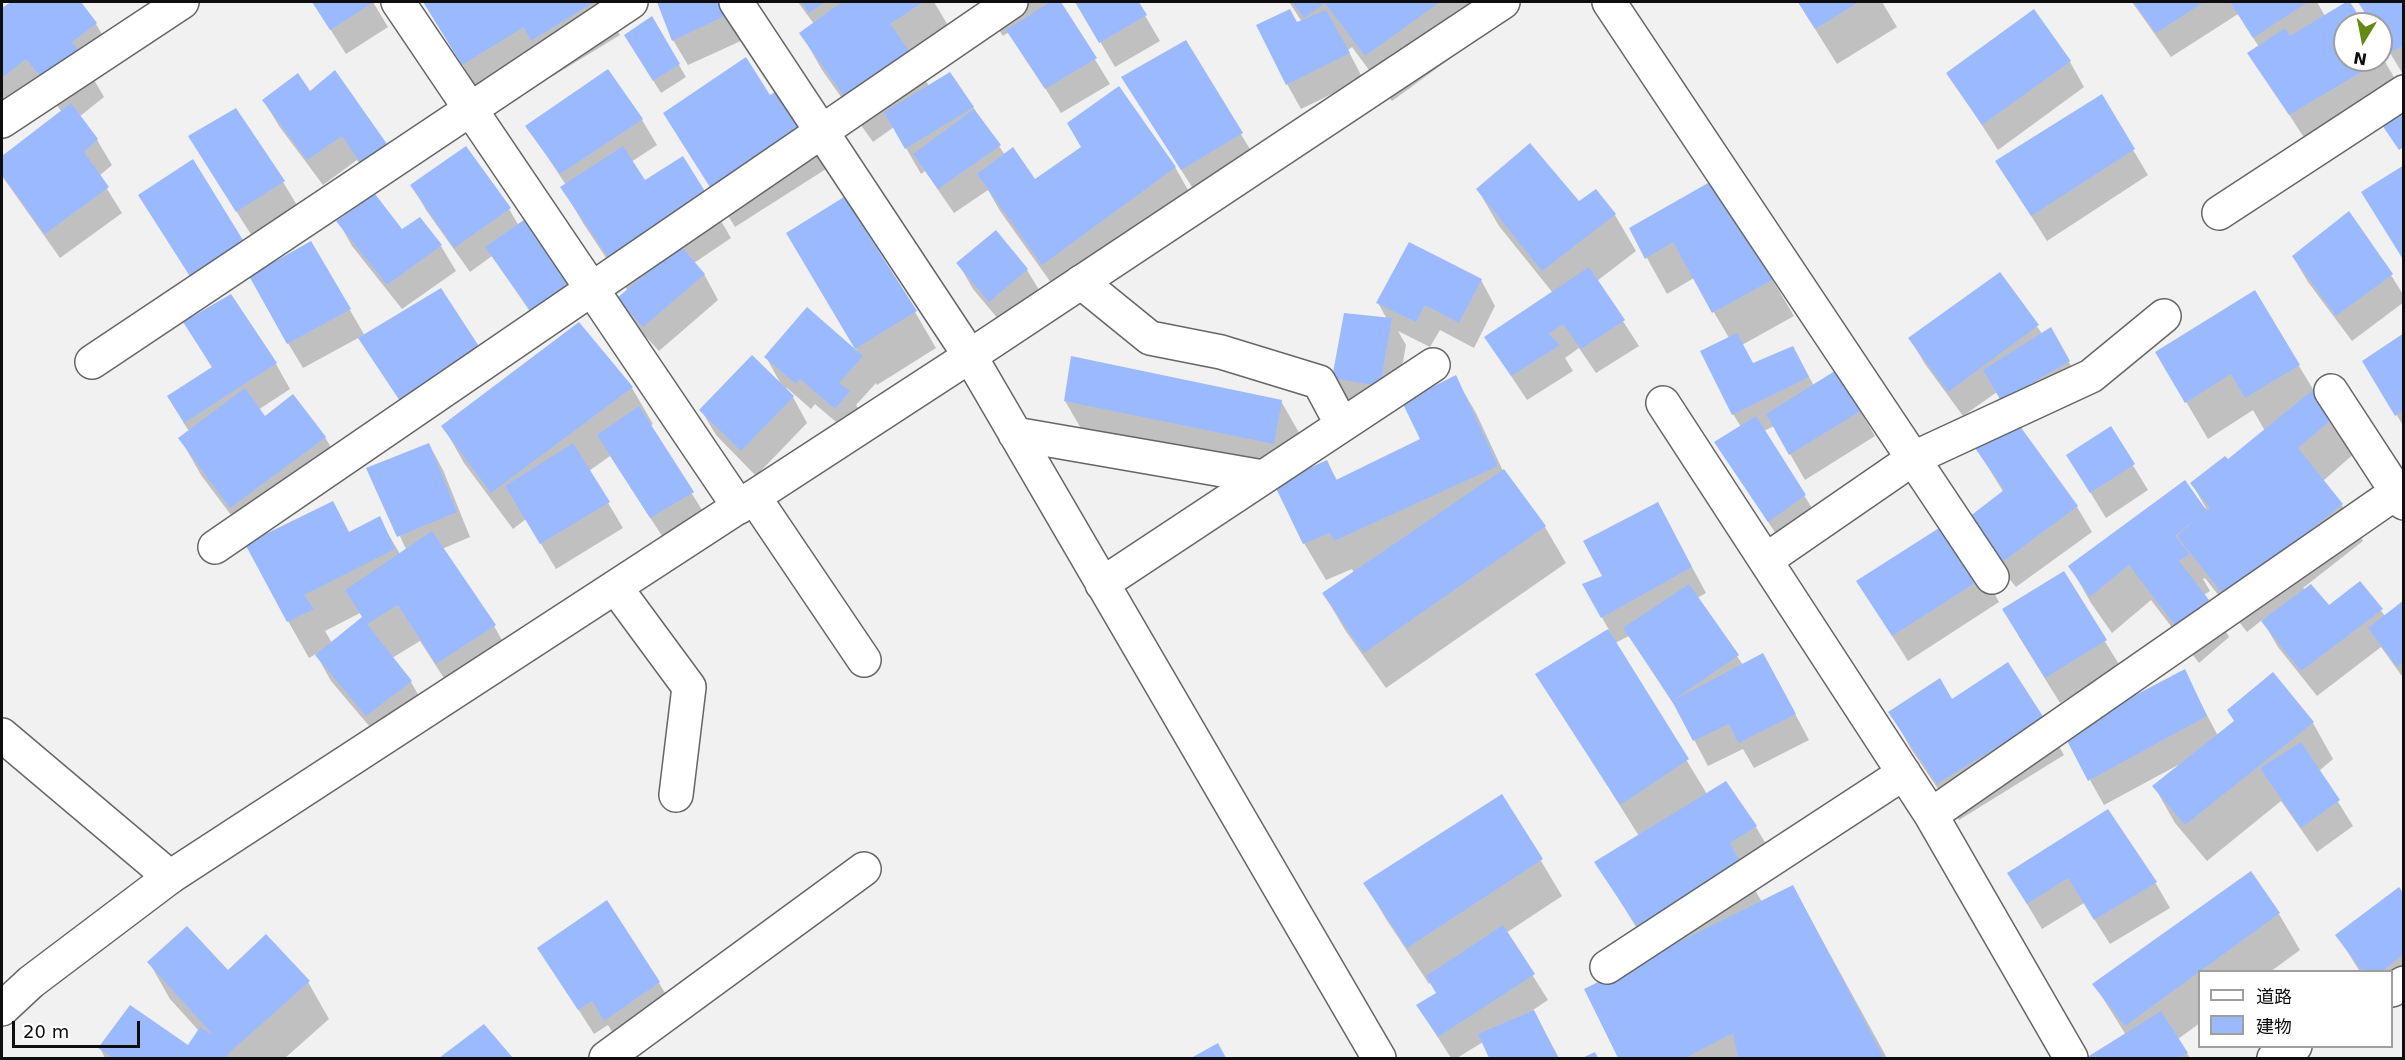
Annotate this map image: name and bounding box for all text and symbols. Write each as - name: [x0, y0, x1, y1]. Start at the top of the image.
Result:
- north arrow: [2333, 12, 2393, 72]
- text: N: [2352, 48, 2368, 69]
- legend: [2198, 970, 2393, 1048]
- text: 道路: [2256, 986, 2292, 1007]
- scale bar: [15, 1009, 142, 1047]
- text: 建物: [2256, 1016, 2292, 1037]
- text: 20 m: [23, 1021, 69, 1042]

